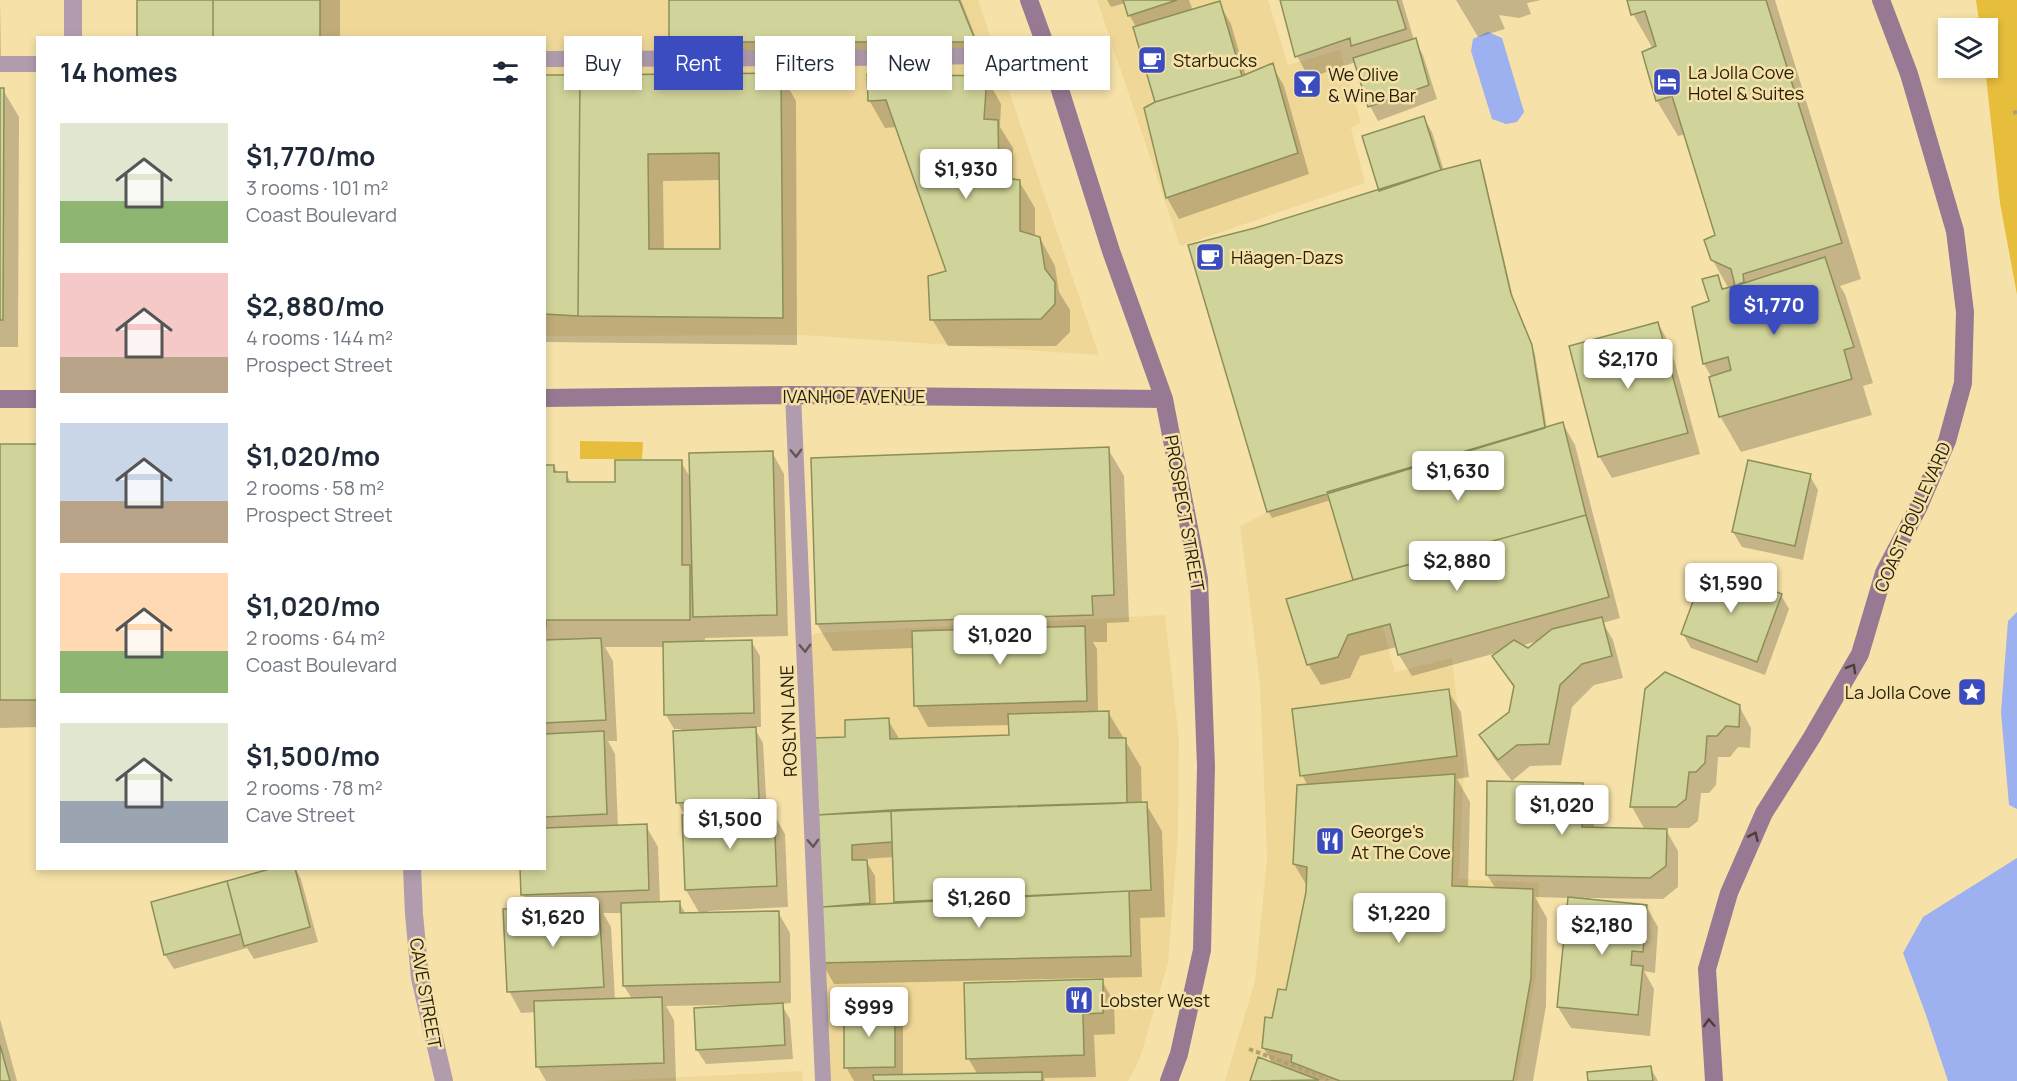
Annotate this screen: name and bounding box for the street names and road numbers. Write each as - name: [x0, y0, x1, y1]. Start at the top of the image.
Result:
- street label: IVANHOE AVENUE: [782, 384, 926, 408]
- street label: PROSPECT STREET: [1159, 433, 1211, 593]
- street label: COAST BOULEVARD: [1868, 438, 1956, 596]
- street label: ROSLYN LANE: [774, 665, 802, 777]
- street label: CAVE STREET: [404, 936, 448, 1050]

